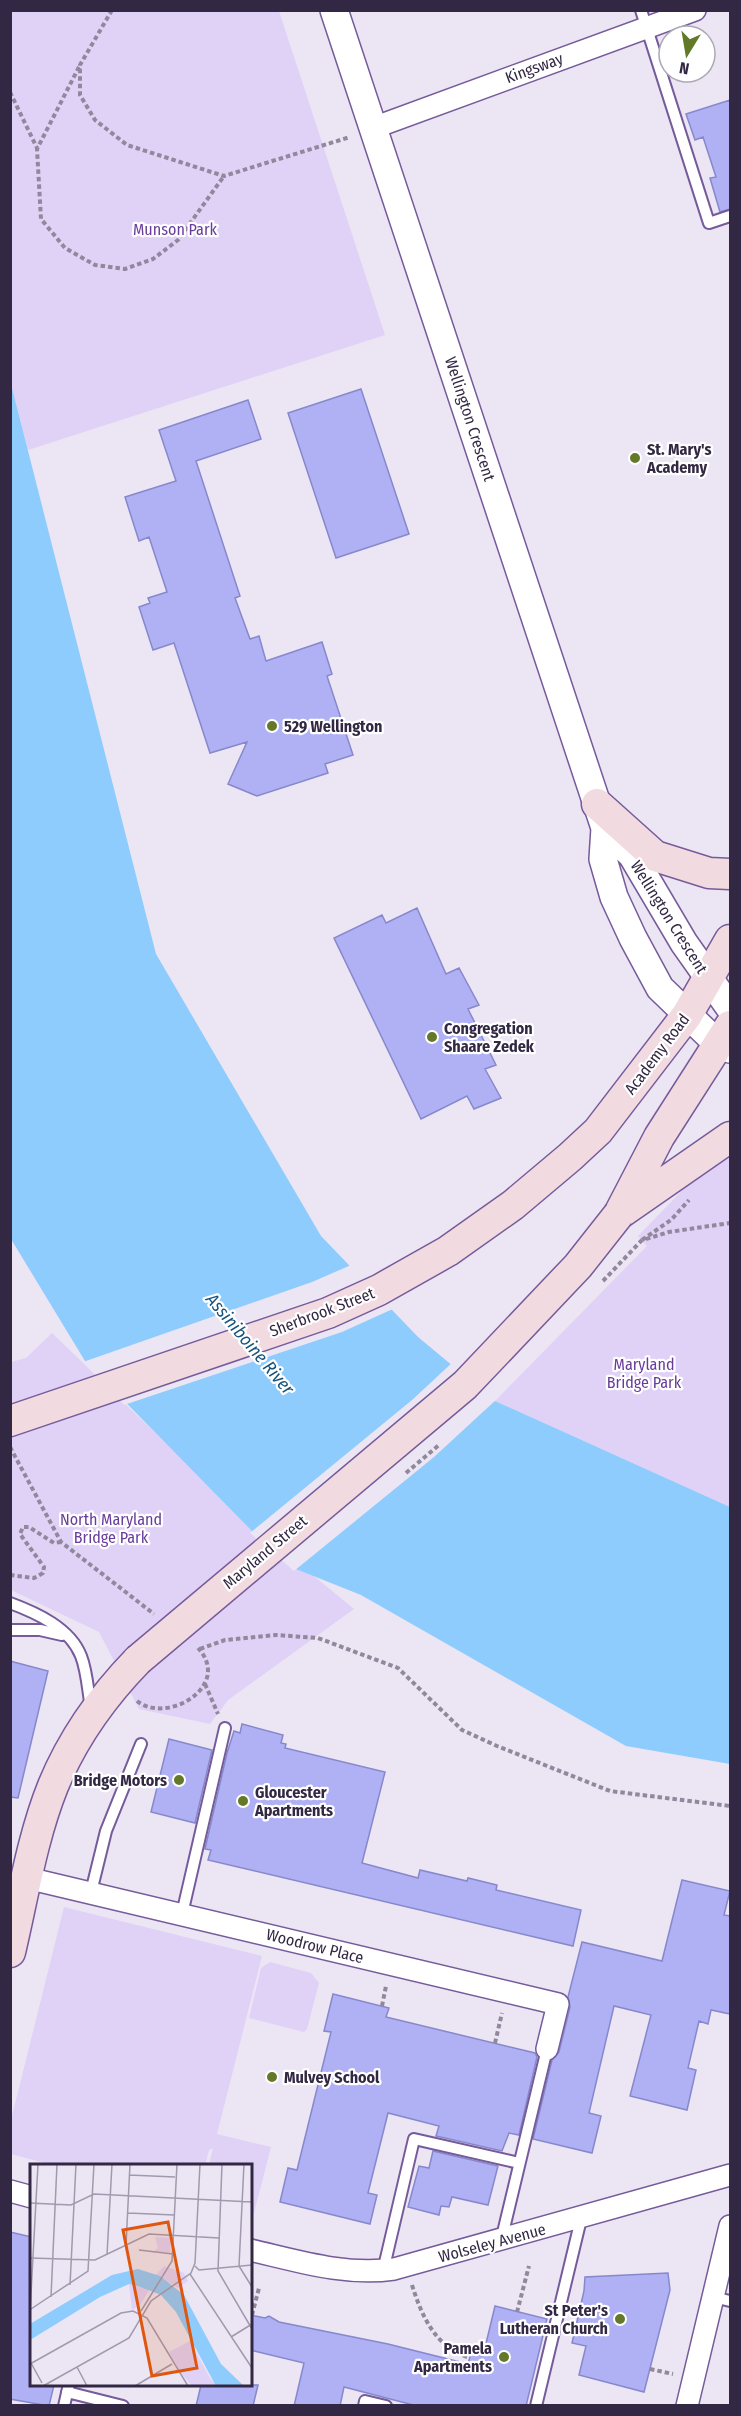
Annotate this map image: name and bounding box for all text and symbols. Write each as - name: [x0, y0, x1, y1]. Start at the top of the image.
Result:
- north arrow: [657, 24, 717, 84]
- street label: Kingsway: [503, 49, 566, 87]
- text: N: [678, 58, 691, 78]
- park label: Munson Park: [133, 220, 218, 239]
- street label: Wellington Crescent: [441, 354, 499, 484]
- place label: St. Mary's Academy: [646, 440, 711, 477]
- marker: St. Mary's Academy: [628, 451, 642, 465]
- place label: 529 Wellington: [284, 717, 382, 736]
- marker: 529 Wellington: [265, 719, 279, 733]
- street label: Wellington Crescent: [627, 857, 712, 978]
- street label: Academy Road: [621, 1010, 693, 1098]
- place label: Congregation Shaare Zedek: [444, 1019, 535, 1056]
- marker: Congregation Shaare Zedek: [425, 1030, 439, 1044]
- street label: Sherbrook Street: [267, 1283, 378, 1341]
- water label: Assiniboine River: [201, 1288, 299, 1400]
- park label: Maryland Bridge Park: [607, 1355, 682, 1392]
- park label: North Maryland Bridge Park: [60, 1510, 162, 1547]
- street label: Maryland Street: [219, 1511, 312, 1593]
- place label: Bridge Motors: [74, 1771, 167, 1790]
- marker: Bridge Motors: [172, 1773, 186, 1787]
- place label: Gloucester Apartments: [254, 1783, 333, 1820]
- marker: Gloucester Apartments: [236, 1794, 250, 1808]
- street label: Woodrow Place: [264, 1925, 366, 1967]
- place label: Mulvey School: [284, 2068, 380, 2087]
- marker: Mulvey School: [265, 2070, 279, 2084]
- inset map: [30, 2164, 252, 2386]
- street label: Wolseley Avenue: [436, 2220, 548, 2266]
- place label: St Peter's Lutheran Church: [500, 2301, 608, 2338]
- marker: St Peter's Lutheran Church: [613, 2312, 627, 2326]
- place label: Pamela Apartments: [413, 2339, 492, 2376]
- marker: Pamela Apartments: [497, 2350, 511, 2364]

